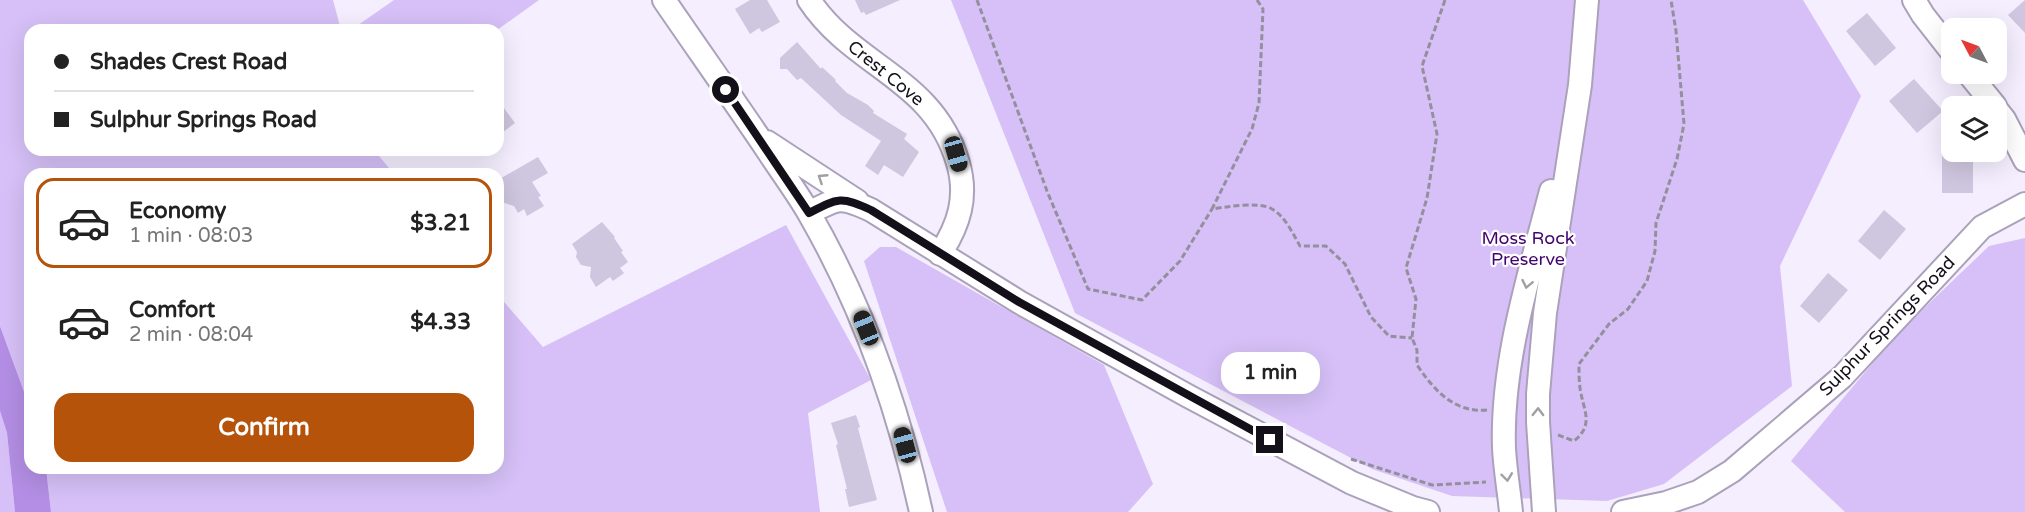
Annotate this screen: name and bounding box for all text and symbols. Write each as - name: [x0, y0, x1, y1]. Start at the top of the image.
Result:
- north arrow: [1941, 18, 2007, 84]
- map controls: [1941, 18, 2007, 162]
- street label: Crest Cove: [843, 36, 929, 110]
- text: Shades Crest Road: [90, 49, 287, 75]
- route start: [712, 76, 739, 103]
- button: layers: [1941, 96, 2007, 162]
- text: Sulphur Springs Road: [90, 107, 317, 133]
- car: [942, 134, 970, 174]
- one-way arrow: [818, 174, 829, 185]
- icon: car: [57, 196, 111, 250]
- text: Economy: [129, 198, 226, 224]
- text: $3.21: [410, 210, 471, 236]
- text: 1 min · 08:03: [129, 224, 253, 248]
- park label: Moss Rock Preserve: [1481, 227, 1575, 270]
- street label: Sulphur Springs Road: [1815, 252, 1959, 400]
- one-way arrow: [1522, 279, 1535, 289]
- icon: car: [57, 295, 111, 349]
- text: Comfort: [129, 297, 215, 323]
- car: [851, 308, 881, 348]
- text: $4.33: [410, 309, 471, 335]
- text: 2 min · 08:04: [129, 323, 253, 347]
- callout: 1 min: [1220, 353, 1320, 395]
- text: 1 min: [1244, 361, 1297, 385]
- button: Confirm: [54, 393, 474, 462]
- one-way arrow: [1532, 407, 1544, 416]
- car: [892, 425, 918, 465]
- route end: [1256, 426, 1283, 453]
- one-way arrow: [1500, 472, 1513, 481]

